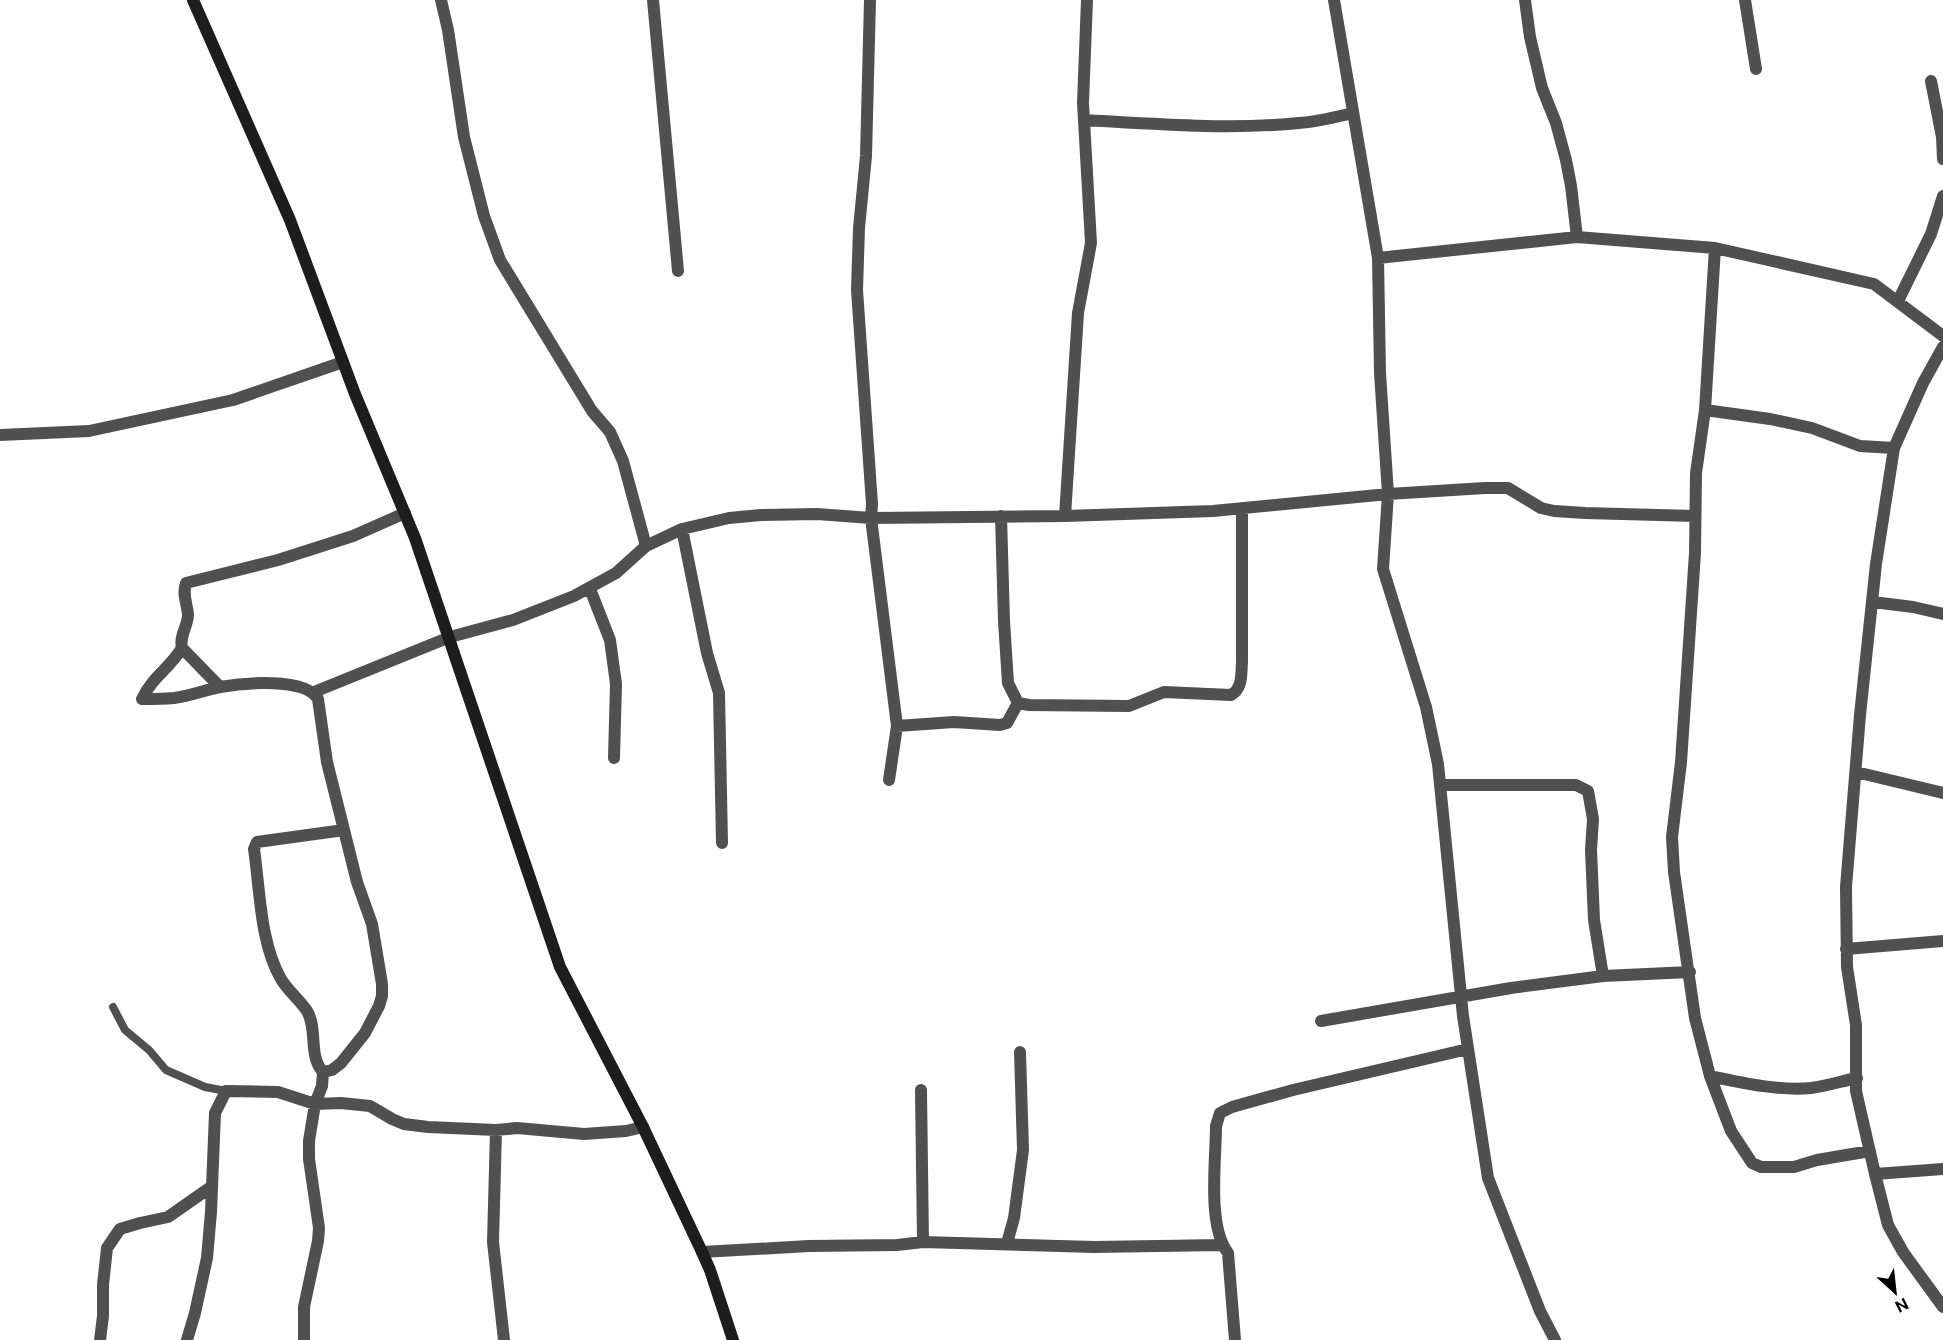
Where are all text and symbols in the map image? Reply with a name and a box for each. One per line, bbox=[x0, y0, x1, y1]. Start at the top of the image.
north arrow bbox=[1865, 1262, 1925, 1322]
text: N bbox=[1892, 1294, 1911, 1316]

